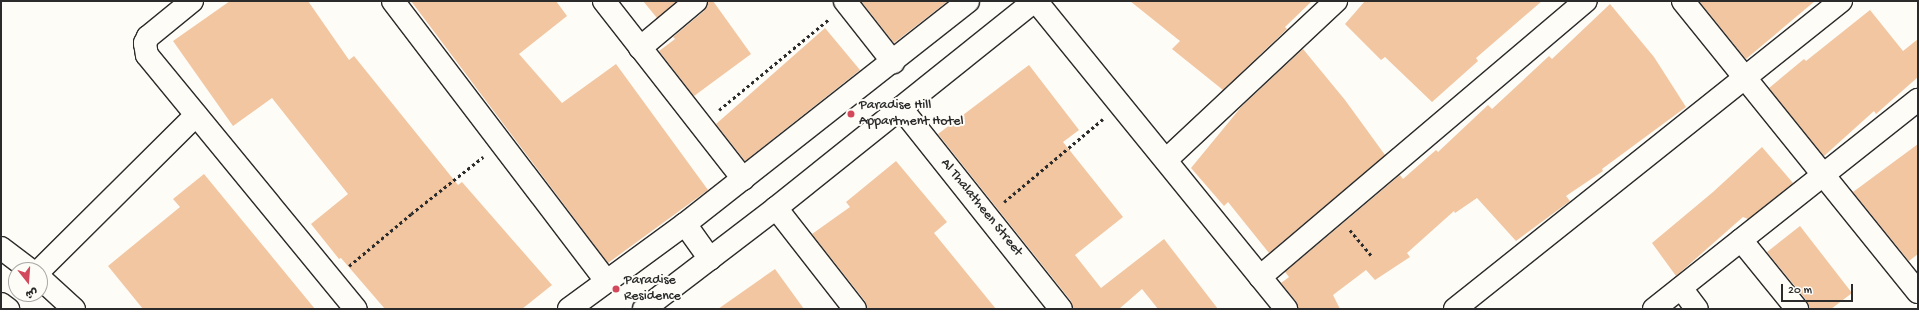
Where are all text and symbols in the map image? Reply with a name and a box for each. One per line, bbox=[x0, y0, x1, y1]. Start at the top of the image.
place label: Paradise Hill Appartment Hotel bbox=[859, 98, 964, 130]
marker: Paradise Hill Appartment Hotel bbox=[846, 109, 856, 119]
street label: Al Thalatheen Street bbox=[936, 156, 1026, 260]
north arrow bbox=[8, 262, 48, 302]
place label: Paradise Residence bbox=[624, 273, 681, 306]
scale bar bbox=[1783, 276, 1855, 302]
marker: Paradise Residence bbox=[611, 284, 621, 294]
text: 20 m bbox=[1788, 284, 1812, 298]
text: ش bbox=[24, 285, 39, 300]

